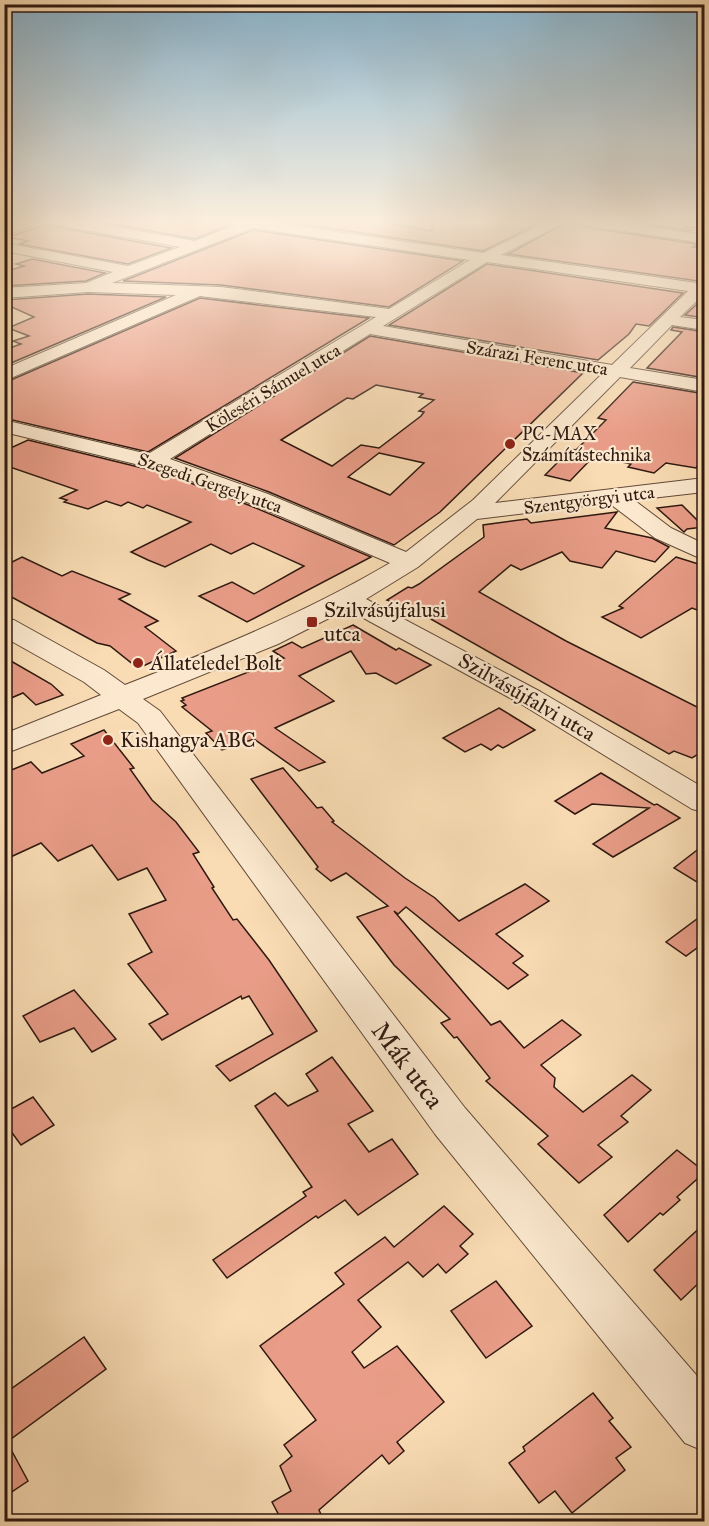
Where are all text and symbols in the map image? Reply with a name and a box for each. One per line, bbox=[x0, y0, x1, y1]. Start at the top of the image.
street label: Szárazi Ferenc utca bbox=[465, 336, 610, 380]
street label: Köleséri Sámuel utca bbox=[202, 339, 345, 437]
place label: PC-MAX Számítástechnika bbox=[522, 423, 651, 466]
marker: PC-MAX Számítástechnika bbox=[503, 437, 517, 451]
street label: Szegedi Gergely utca bbox=[135, 448, 285, 519]
street label: Szentgyörgyi utca bbox=[522, 481, 656, 520]
place label: Szilvásújfalusi utca bbox=[324, 597, 446, 647]
marker: Szilvásújfalusi utca bbox=[305, 615, 319, 629]
street label: Szilvásújfalvi utca bbox=[454, 647, 600, 747]
place label: Állateledel Bolt bbox=[149, 650, 283, 676]
marker: Állateledel Bolt bbox=[131, 656, 145, 670]
place label: Kishangya ABC bbox=[120, 727, 256, 753]
marker: Kishangya ABC bbox=[101, 733, 115, 747]
street label: Mák utca bbox=[365, 1015, 451, 1115]

